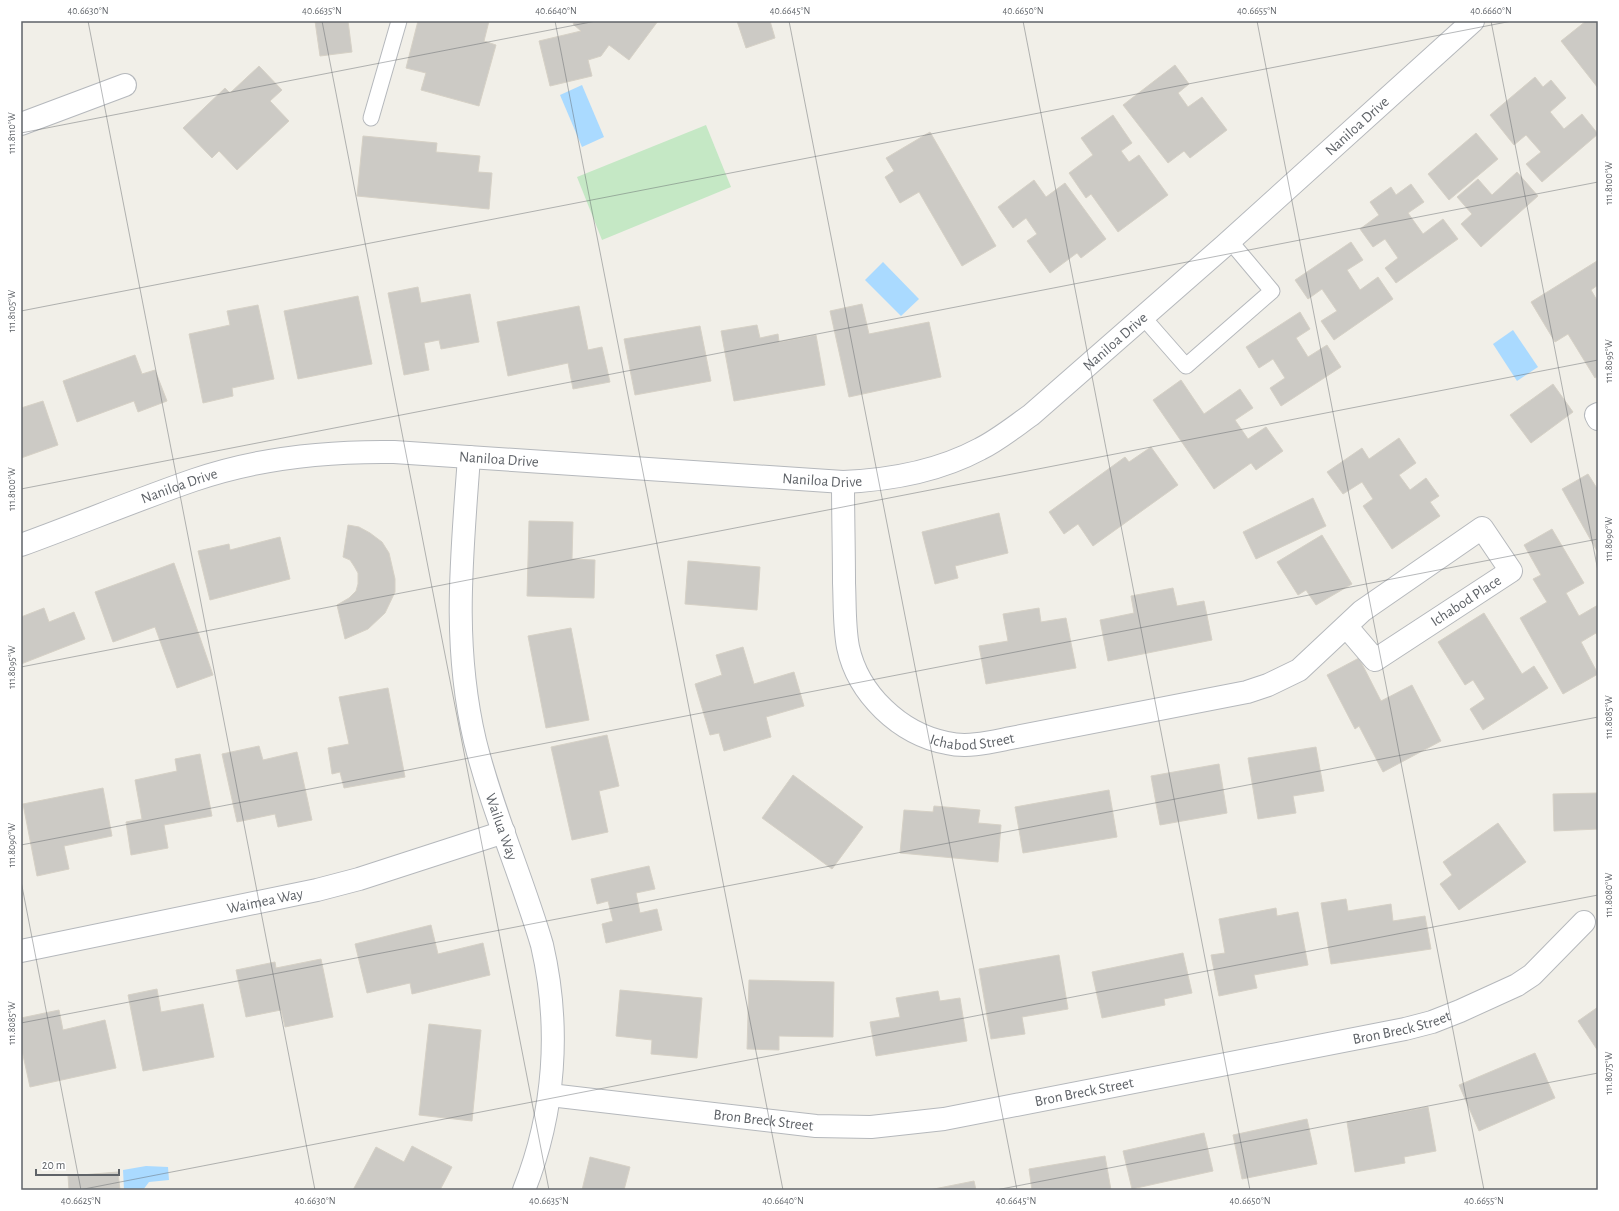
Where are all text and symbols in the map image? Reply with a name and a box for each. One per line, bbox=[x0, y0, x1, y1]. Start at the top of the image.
text: 40.6630°N bbox=[68, 6, 108, 16]
text: 40.6635°N bbox=[302, 6, 342, 16]
text: 40.6640°N bbox=[535, 6, 577, 16]
text: 40.6645°N bbox=[770, 6, 810, 16]
text: 40.6650°N bbox=[1003, 6, 1044, 16]
text: 40.6655°N bbox=[1237, 6, 1277, 16]
text: 40.6660°N bbox=[1470, 6, 1512, 16]
street label: Naniloa Drive bbox=[1322, 93, 1392, 158]
text: 111.8110°W bbox=[7, 112, 17, 154]
text: 111.8100°W bbox=[1604, 161, 1614, 205]
text: 111.8105°W bbox=[7, 290, 17, 332]
street label: Naniloa Drive bbox=[1080, 309, 1150, 373]
text: 111.8095°W bbox=[1604, 339, 1614, 383]
street label: Naniloa Drive bbox=[459, 449, 539, 469]
street label: Naniloa Drive bbox=[139, 466, 219, 506]
text: 111.8100°W bbox=[7, 467, 17, 511]
street label: Naniloa Drive bbox=[782, 470, 863, 490]
text: 111.8090°W bbox=[1604, 517, 1614, 561]
street label: Ichabod Place bbox=[1428, 573, 1504, 629]
text: 111.8095°W bbox=[7, 645, 17, 689]
text: 111.8085°W bbox=[1604, 695, 1614, 739]
street label: Ichabod Street bbox=[928, 730, 1016, 752]
street label: Wailua Way bbox=[483, 791, 520, 863]
text: 111.8090°W bbox=[7, 823, 17, 867]
text: 111.8080°W bbox=[1604, 873, 1614, 917]
street label: Waimea Way bbox=[226, 885, 305, 916]
text: 111.8085°W bbox=[7, 1001, 17, 1045]
street label: Bron Breck Street bbox=[1351, 1008, 1453, 1047]
text: 111.8075°W bbox=[1604, 1051, 1614, 1094]
street label: Bron Breck Street bbox=[1033, 1075, 1135, 1109]
street label: Bron Breck Street bbox=[713, 1107, 814, 1133]
scale bar bbox=[36, 1151, 119, 1177]
text: 20 m bbox=[42, 1159, 65, 1171]
text: 40.6625°N bbox=[61, 1196, 101, 1206]
text: 40.6630°N bbox=[295, 1196, 335, 1206]
text: 40.6635°N bbox=[529, 1196, 569, 1206]
text: 40.6640°N bbox=[762, 1196, 804, 1206]
text: 40.6645°N bbox=[996, 1196, 1036, 1206]
text: 40.6650°N bbox=[1230, 1196, 1271, 1206]
text: 40.6655°N bbox=[1464, 1196, 1504, 1206]

